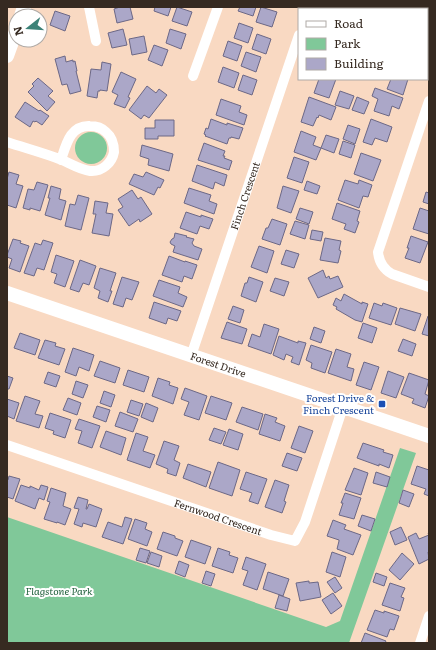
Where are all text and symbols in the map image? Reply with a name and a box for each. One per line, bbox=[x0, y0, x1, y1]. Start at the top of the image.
north arrow bbox=[8, 8, 48, 48]
legend bbox=[298, 8, 428, 80]
text: Road bbox=[334, 14, 364, 32]
text: N bbox=[8, 24, 26, 38]
text: Park bbox=[334, 34, 361, 52]
text: Building bbox=[334, 54, 384, 72]
street label: Finch Crescent bbox=[226, 160, 263, 232]
street label: Forest Drive bbox=[189, 348, 248, 381]
place label: Forest Drive & Finch Crescent bbox=[303, 390, 374, 417]
marker: Forest Drive & Finch Crescent bbox=[377, 399, 387, 409]
street label: Fernwood Crescent bbox=[172, 495, 264, 538]
park label: Flagstone Park bbox=[26, 583, 93, 598]

